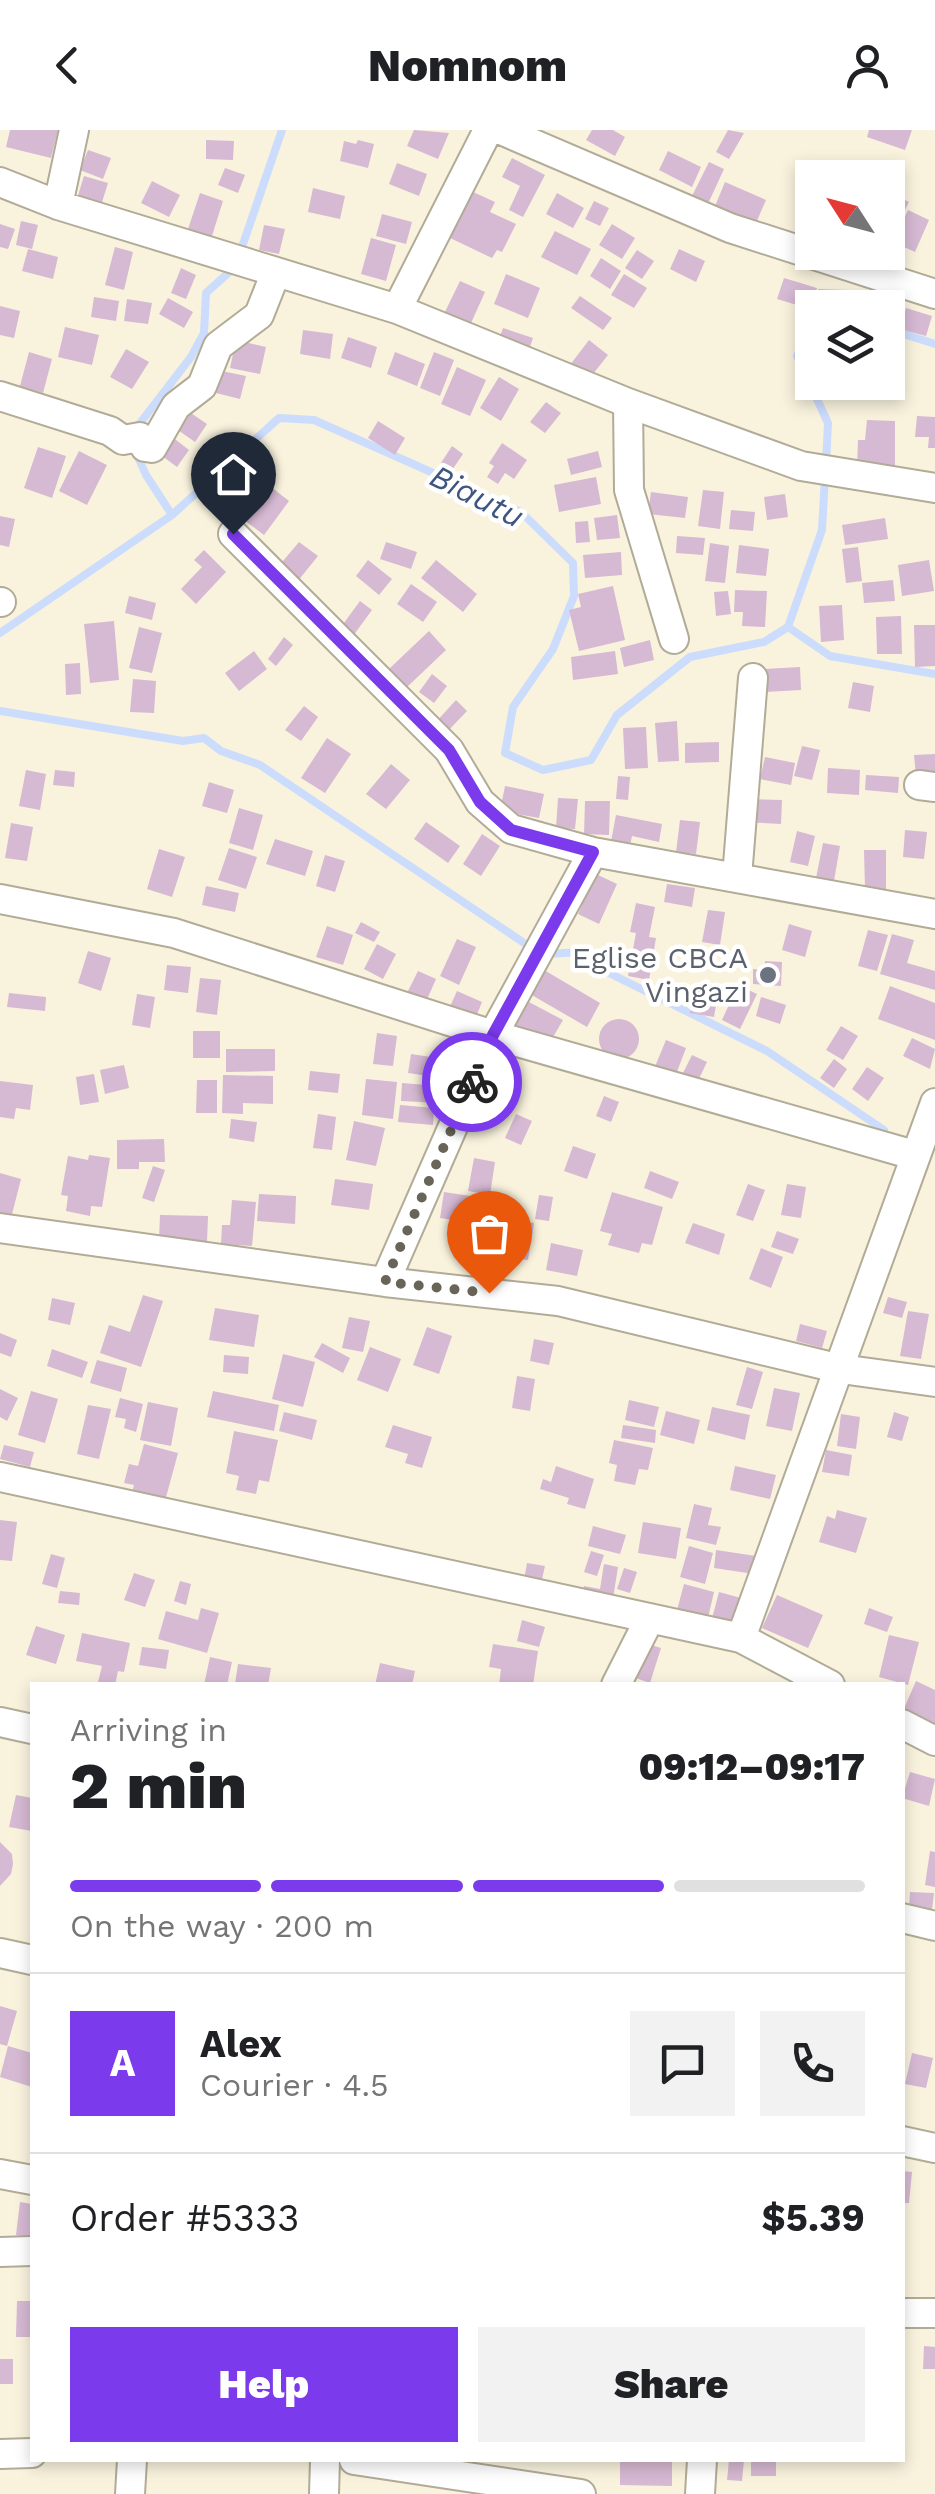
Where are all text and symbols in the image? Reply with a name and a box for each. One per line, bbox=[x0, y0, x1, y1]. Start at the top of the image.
icon: back bbox=[40, 38, 95, 93]
icon: person bbox=[840, 38, 895, 93]
text: Nomnom bbox=[368, 39, 567, 92]
north arrow bbox=[795, 160, 905, 270]
map controls bbox=[795, 160, 905, 400]
button: layers bbox=[795, 290, 905, 400]
pin bbox=[191, 432, 276, 535]
icon: home bbox=[206, 447, 261, 502]
water label: Biautu bbox=[424, 456, 530, 536]
place label: Eglise CBCA Vingazi bbox=[572, 940, 748, 1009]
marker: Eglise CBCA Vingazi bbox=[757, 964, 779, 986]
courier bbox=[422, 1032, 522, 1132]
icon: bike bbox=[445, 1055, 500, 1110]
pin bbox=[447, 1191, 532, 1294]
icon: bag bbox=[462, 1206, 517, 1261]
text: Arriving in bbox=[70, 1711, 227, 1749]
text: 09:12–09:17 bbox=[639, 1745, 865, 1789]
text: 2 min bbox=[70, 1748, 247, 1824]
text: On the way · 200 m bbox=[70, 1907, 374, 1945]
button: chat bbox=[630, 2011, 735, 2116]
button: phone bbox=[760, 2011, 865, 2116]
text: Alex bbox=[200, 2022, 282, 2066]
text: A bbox=[110, 2041, 135, 2085]
text: Courier · 4.5 bbox=[200, 2066, 389, 2104]
text: Order #5333 bbox=[70, 2196, 299, 2240]
text: $5.39 bbox=[762, 2196, 865, 2240]
button: Help bbox=[70, 2327, 458, 2442]
button: Share bbox=[478, 2327, 865, 2442]

